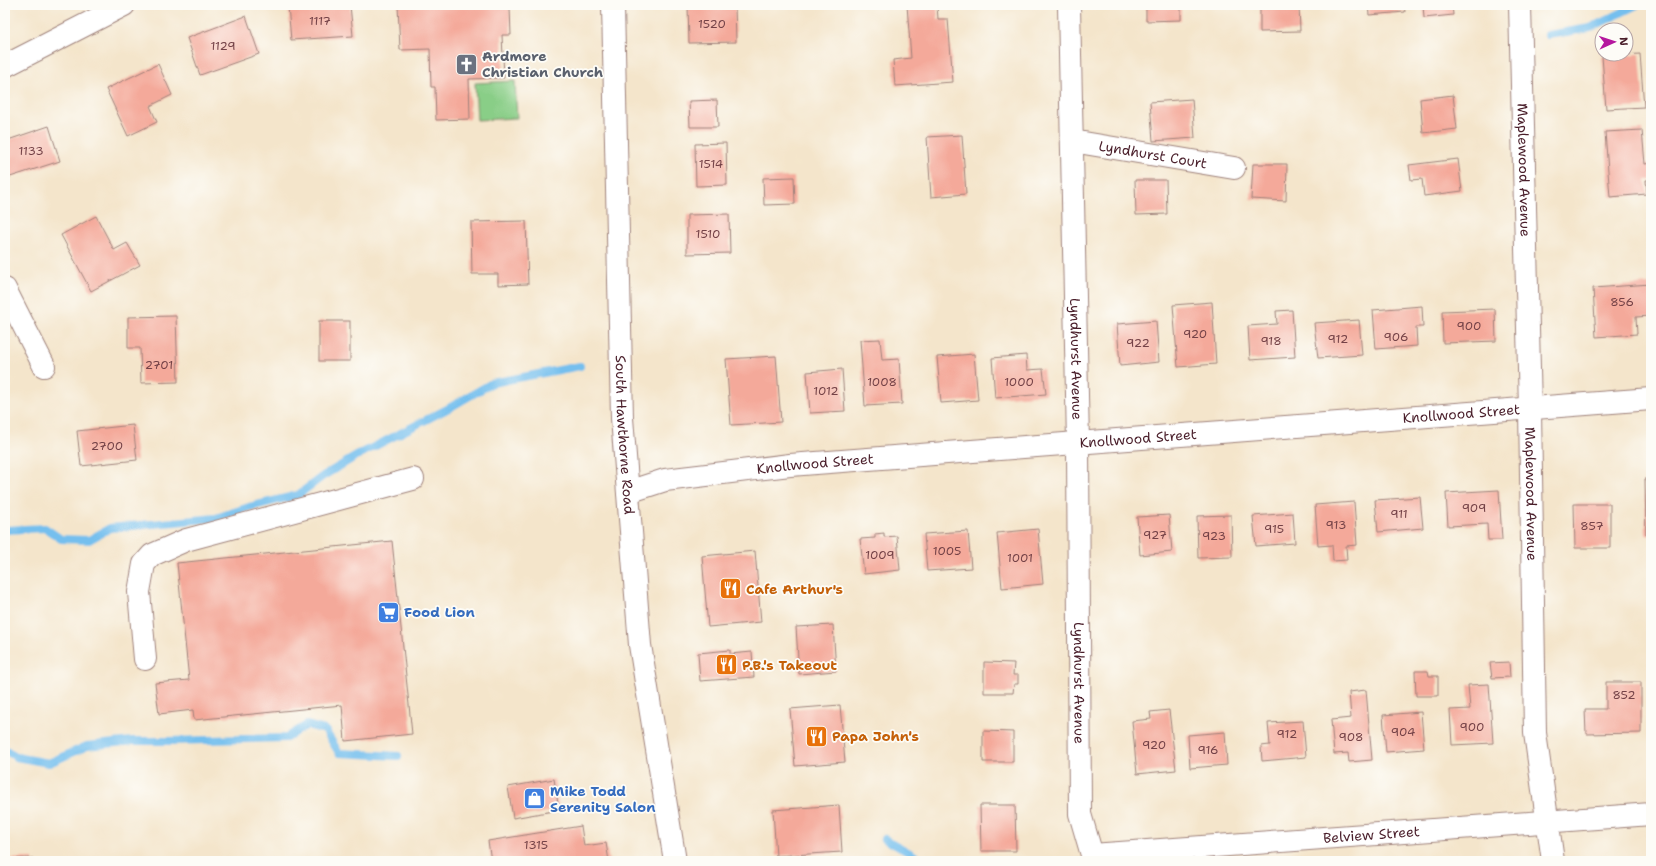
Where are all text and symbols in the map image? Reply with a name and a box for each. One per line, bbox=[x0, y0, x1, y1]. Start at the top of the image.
house number: 1117 bbox=[309, 13, 331, 29]
house number: 1520 bbox=[698, 16, 726, 32]
north arrow bbox=[1594, 22, 1634, 62]
text: N bbox=[1616, 37, 1631, 47]
house number: 1129 bbox=[210, 38, 236, 54]
place label: Ardmore Christian Church bbox=[482, 47, 603, 81]
church icon: Ardmore Christian Church bbox=[454, 51, 480, 77]
street label: Maplewood Avenue bbox=[1513, 103, 1535, 237]
street label: Lyndhurst Court bbox=[1097, 137, 1208, 172]
house number: 1133 bbox=[18, 143, 44, 159]
house number: 1514 bbox=[699, 156, 723, 172]
house number: 1510 bbox=[696, 226, 720, 242]
house number: 856 bbox=[1610, 294, 1634, 310]
street label: Lyndhurst Avenue bbox=[1066, 298, 1087, 420]
house number: 900 bbox=[1457, 318, 1481, 334]
house number: 920 bbox=[1183, 326, 1207, 342]
house number: 906 bbox=[1384, 329, 1408, 345]
house number: 912 bbox=[1328, 331, 1348, 347]
house number: 918 bbox=[1260, 333, 1282, 349]
house number: 922 bbox=[1126, 335, 1150, 351]
street label: South Hawthorne Road bbox=[612, 355, 639, 515]
house number: 2701 bbox=[145, 357, 173, 373]
house number: 1008 bbox=[867, 374, 897, 390]
house number: 1000 bbox=[1004, 374, 1034, 390]
house number: 1012 bbox=[813, 383, 839, 399]
street label: Knollwood Street bbox=[1402, 400, 1521, 427]
street label: Knollwood Street bbox=[1079, 425, 1198, 452]
street label: Maplewood Avenue bbox=[1521, 427, 1541, 561]
house number: 2700 bbox=[91, 438, 123, 454]
street label: Knollwood Street bbox=[756, 450, 874, 478]
house number: 909 bbox=[1462, 500, 1486, 516]
house number: 911 bbox=[1390, 506, 1408, 522]
house number: 913 bbox=[1326, 517, 1346, 533]
house number: 857 bbox=[1580, 518, 1604, 534]
house number: 915 bbox=[1264, 521, 1284, 537]
house number: 927 bbox=[1143, 527, 1167, 543]
house number: 923 bbox=[1202, 528, 1226, 544]
house number: 1005 bbox=[933, 543, 961, 559]
house number: 1009 bbox=[865, 547, 895, 563]
house number: 1001 bbox=[1007, 550, 1033, 566]
restaurant icon: Cafe Arthur's bbox=[718, 576, 744, 602]
place label: Cafe Arthur's bbox=[746, 580, 843, 598]
supermarket icon: Food Lion bbox=[375, 599, 401, 625]
place label: Food Lion bbox=[404, 603, 475, 621]
street label: Lyndhurst Avenue bbox=[1070, 622, 1089, 744]
restaurant icon: P.B.'s Takeout bbox=[713, 652, 739, 678]
place label: P.B.'s Takeout bbox=[742, 656, 837, 674]
house number: 852 bbox=[1612, 687, 1636, 703]
house number: 900 bbox=[1460, 719, 1484, 735]
restaurant icon: Papa John's bbox=[804, 723, 830, 749]
house number: 904 bbox=[1391, 724, 1415, 740]
house number: 912 bbox=[1277, 726, 1297, 742]
place label: Papa John's bbox=[832, 727, 919, 745]
house number: 908 bbox=[1339, 729, 1363, 745]
house number: 920 bbox=[1142, 737, 1166, 753]
house number: 916 bbox=[1197, 742, 1219, 758]
place label: Mike Todd Serenity Salon bbox=[550, 782, 656, 816]
shop icon: Mike Todd Serenity Salon bbox=[521, 786, 547, 812]
street label: Belview Street bbox=[1322, 822, 1420, 847]
house number: 1315 bbox=[524, 837, 548, 853]

